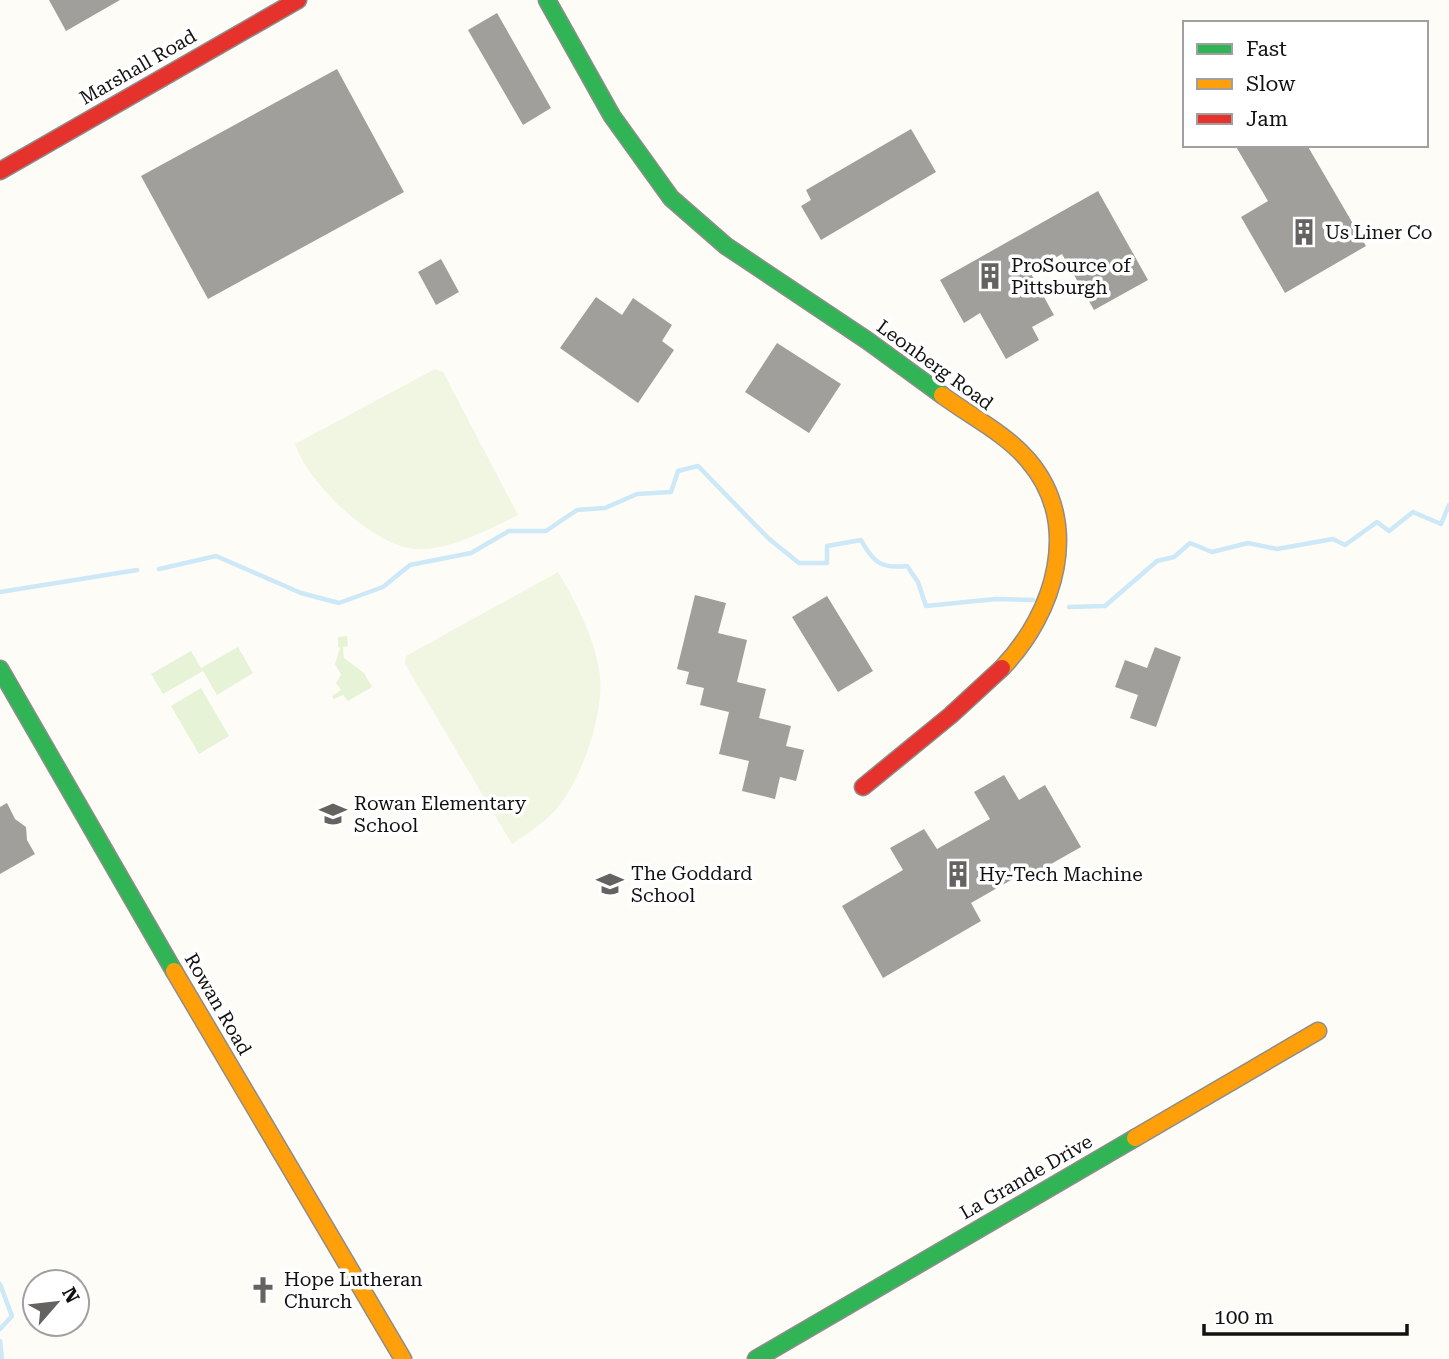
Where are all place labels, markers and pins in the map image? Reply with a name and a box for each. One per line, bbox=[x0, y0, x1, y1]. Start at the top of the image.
building icon: Us Liner Co bbox=[1289, 217, 1319, 247]
place label: Us Liner Co bbox=[1325, 221, 1432, 244]
place label: ProSource of Pittsburgh bbox=[1011, 254, 1131, 299]
building icon: ProSource of Pittsburgh bbox=[975, 261, 1005, 291]
place label: Rowan Elementary School bbox=[354, 792, 527, 837]
school or university icon: Rowan Elementary School bbox=[318, 799, 348, 829]
building icon: Hy-Tech Machine bbox=[943, 859, 973, 889]
place label: The Goddard School bbox=[631, 862, 753, 907]
place label: Hy-Tech Machine bbox=[979, 863, 1143, 886]
school or university icon: The Goddard School bbox=[595, 869, 625, 899]
place label: Hope Lutheran Church bbox=[284, 1268, 423, 1313]
church icon: Hope Lutheran Church bbox=[248, 1275, 278, 1305]

